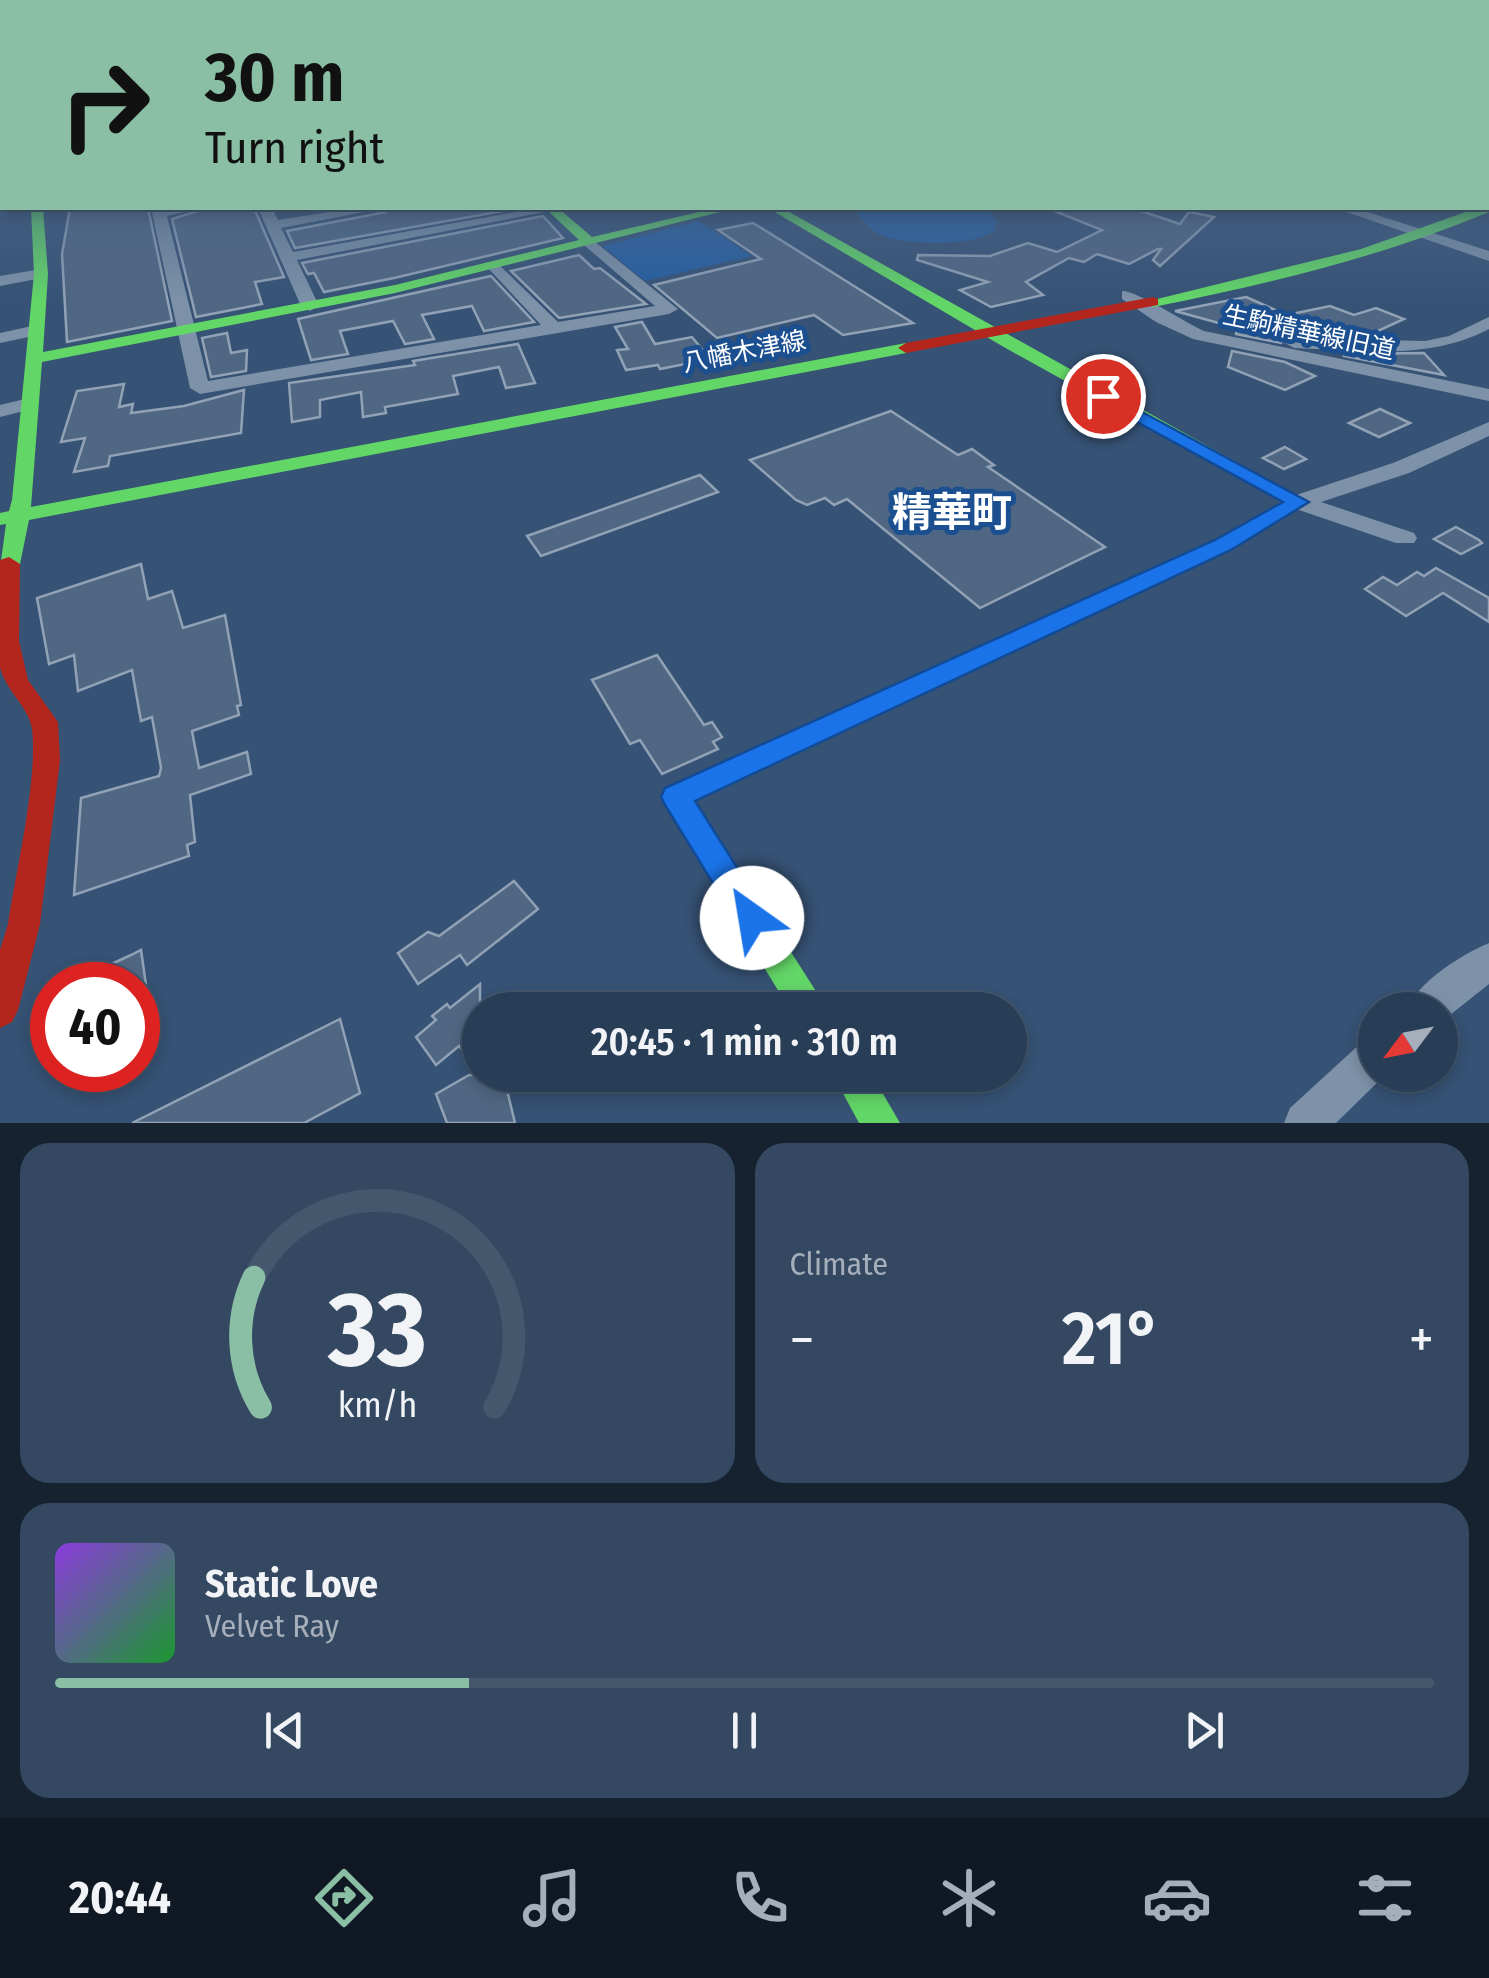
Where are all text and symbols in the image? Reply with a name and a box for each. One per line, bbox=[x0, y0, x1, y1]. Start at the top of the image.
text: 30 m bbox=[205, 36, 344, 120]
icon: right bbox=[40, 40, 170, 170]
text: Turn right bbox=[205, 121, 384, 175]
street label: 生駒精華線旧道 bbox=[1220, 300, 1398, 366]
street label: 八幡木津線 bbox=[680, 325, 808, 379]
pin bbox=[1061, 354, 1146, 439]
icon: arrive bbox=[1076, 369, 1131, 424]
district label: 精華町 bbox=[892, 489, 1012, 537]
position arrow bbox=[700, 866, 804, 970]
speed limit sign: 40 bbox=[30, 962, 160, 1092]
north arrow bbox=[1358, 992, 1458, 1092]
map controls bbox=[1358, 992, 1458, 1092]
text: 20:45 · 1 min · 310 m bbox=[591, 1019, 898, 1065]
text: Climate bbox=[790, 1245, 888, 1283]
text: 33 bbox=[327, 1268, 426, 1393]
text: 21° bbox=[1062, 1294, 1161, 1384]
text: − bbox=[790, 1307, 814, 1373]
text: + bbox=[1409, 1307, 1434, 1373]
text: km/h bbox=[337, 1384, 417, 1426]
text: Static Love bbox=[205, 1561, 378, 1607]
text: Velvet Ray bbox=[205, 1607, 339, 1645]
icon: previous bbox=[257, 1703, 312, 1758]
icon: pause bbox=[717, 1703, 772, 1758]
icon: next bbox=[1177, 1703, 1232, 1758]
icon: directions bbox=[309, 1863, 379, 1933]
icon: music bbox=[517, 1863, 587, 1933]
icon: phone bbox=[725, 1863, 795, 1933]
icon: climate bbox=[934, 1863, 1004, 1933]
icon: car bbox=[1142, 1863, 1212, 1933]
icon: filters bbox=[1350, 1863, 1420, 1933]
text: 20:44 bbox=[69, 1871, 171, 1925]

